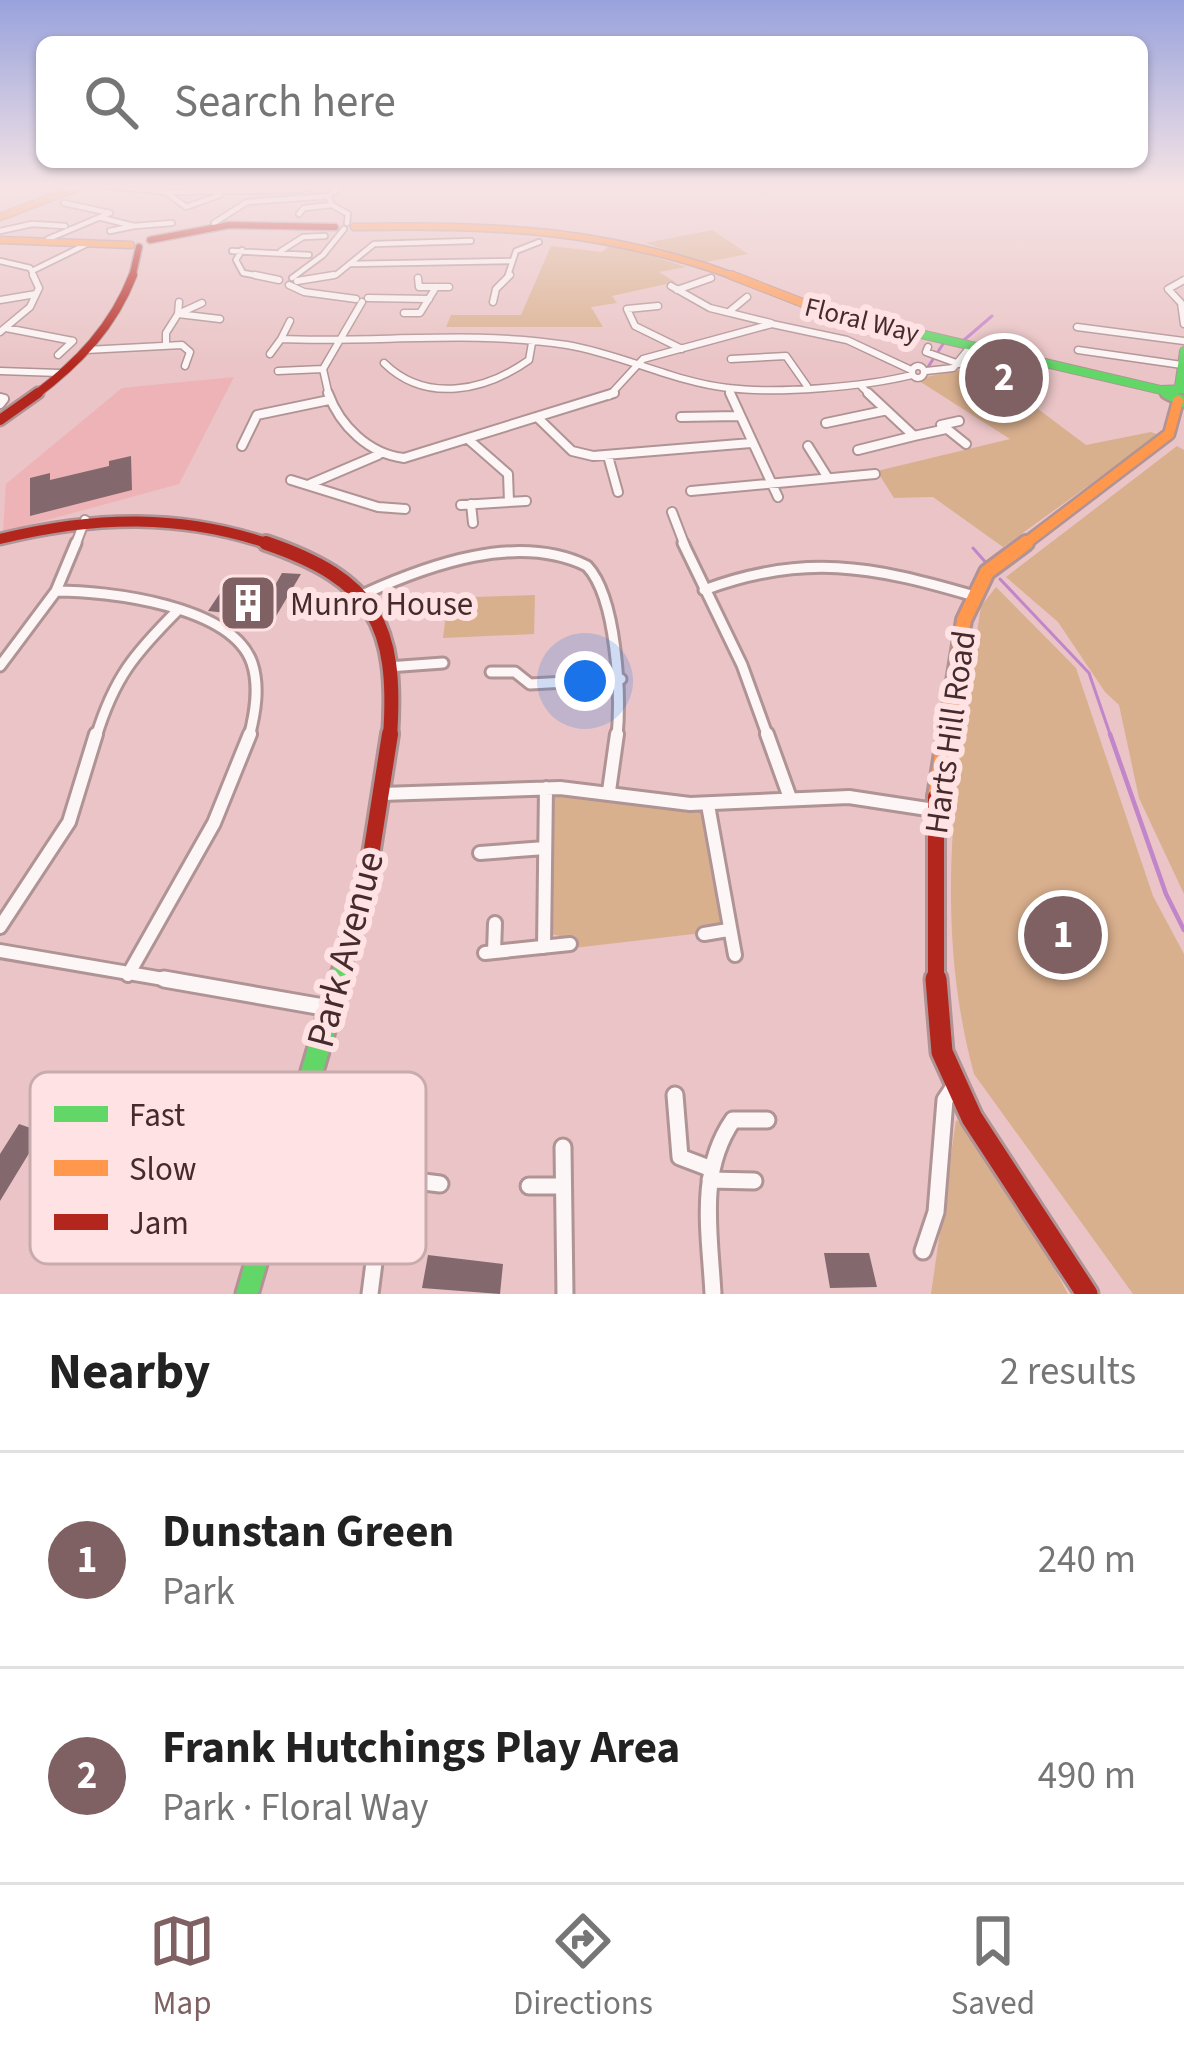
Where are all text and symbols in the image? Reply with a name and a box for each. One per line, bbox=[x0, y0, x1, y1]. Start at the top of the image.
search box bbox=[36, 36, 1148, 168]
icon: search bbox=[78, 69, 144, 135]
text: Search here bbox=[174, 70, 396, 134]
street label: Floral Way bbox=[801, 287, 923, 354]
pin: 2 bbox=[965, 333, 1043, 423]
building icon: Munro House bbox=[217, 572, 279, 634]
place label: Munro House bbox=[290, 581, 473, 628]
street label: Harts Hill Road bbox=[913, 628, 988, 837]
your location bbox=[555, 651, 615, 711]
street label: Park Avenue bbox=[293, 845, 399, 1054]
pin: 1 bbox=[1024, 890, 1102, 980]
legend bbox=[30, 1072, 426, 1264]
text: Fast bbox=[129, 1092, 185, 1139]
text: Slow bbox=[129, 1146, 197, 1193]
text: Jam bbox=[129, 1200, 189, 1247]
text: Nearby bbox=[48, 1336, 210, 1408]
text: 2 results bbox=[1000, 1344, 1136, 1400]
text: Dunstan Green bbox=[162, 1500, 454, 1564]
text: 1 bbox=[77, 1532, 97, 1588]
text: 240 m bbox=[1038, 1532, 1136, 1588]
text: Park bbox=[162, 1564, 235, 1620]
text: Frank Hutchings Play Area bbox=[162, 1716, 680, 1780]
text: 2 bbox=[77, 1748, 97, 1804]
text: 490 m bbox=[1038, 1748, 1136, 1804]
text: Park · Floral Way bbox=[162, 1780, 428, 1836]
tab: Map bbox=[149, 1908, 215, 2027]
tab: Directions bbox=[513, 1908, 653, 2027]
tab: Saved bbox=[951, 1908, 1035, 2027]

